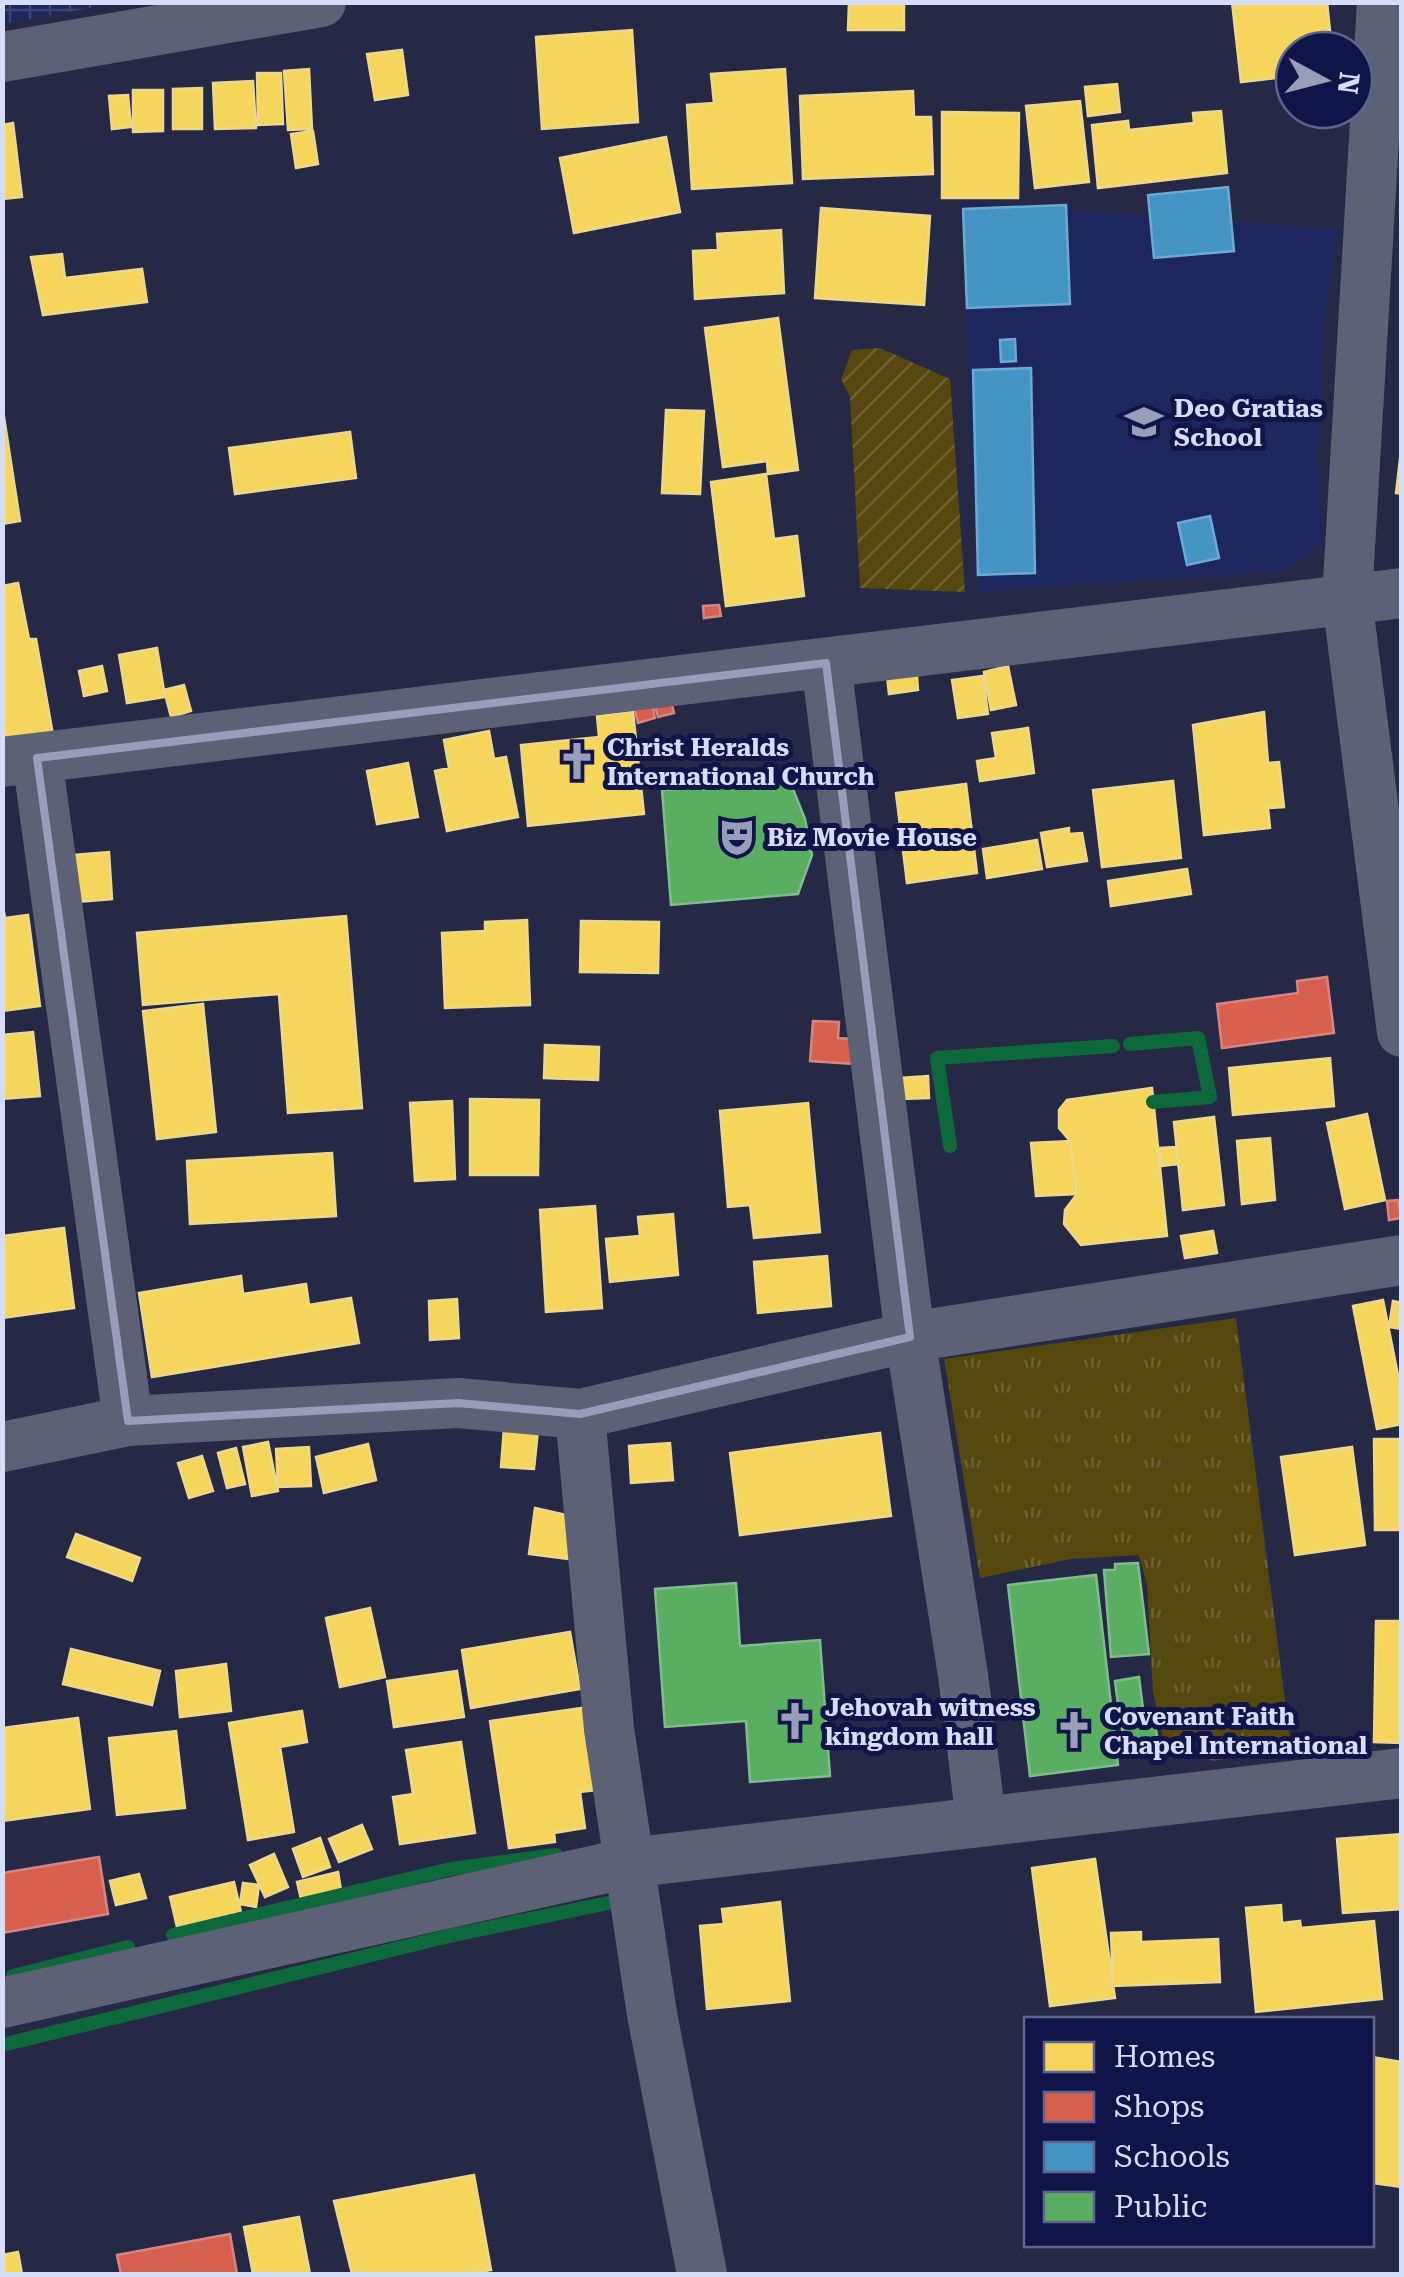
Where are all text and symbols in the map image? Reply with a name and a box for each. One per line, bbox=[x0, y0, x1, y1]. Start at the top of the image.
north arrow bbox=[1274, 30, 1374, 130]
text: N bbox=[1331, 70, 1366, 96]
place label: Deo Gratias School bbox=[1174, 394, 1323, 452]
school or university icon: Deo Gratias School bbox=[1123, 401, 1165, 443]
place label: Christ Heralds International Church bbox=[607, 733, 875, 791]
church icon: Christ Heralds International Church bbox=[556, 740, 598, 782]
theatre icon: Biz Movie House bbox=[716, 816, 758, 858]
place label: Biz Movie House bbox=[767, 823, 977, 852]
place label: Jehovah witness kingdom hall bbox=[825, 1693, 1036, 1751]
church icon: Jehovah witness kingdom hall bbox=[774, 1700, 816, 1742]
place label: Covenant Faith Chapel International bbox=[1104, 1702, 1367, 1760]
church icon: Covenant Faith Chapel International bbox=[1053, 1709, 1095, 1751]
legend bbox=[1024, 2017, 1374, 2247]
text: Homes bbox=[1114, 2039, 1215, 2074]
text: Shops bbox=[1114, 2089, 1204, 2124]
text: Schools bbox=[1114, 2139, 1230, 2174]
text: Public bbox=[1114, 2189, 1207, 2224]

